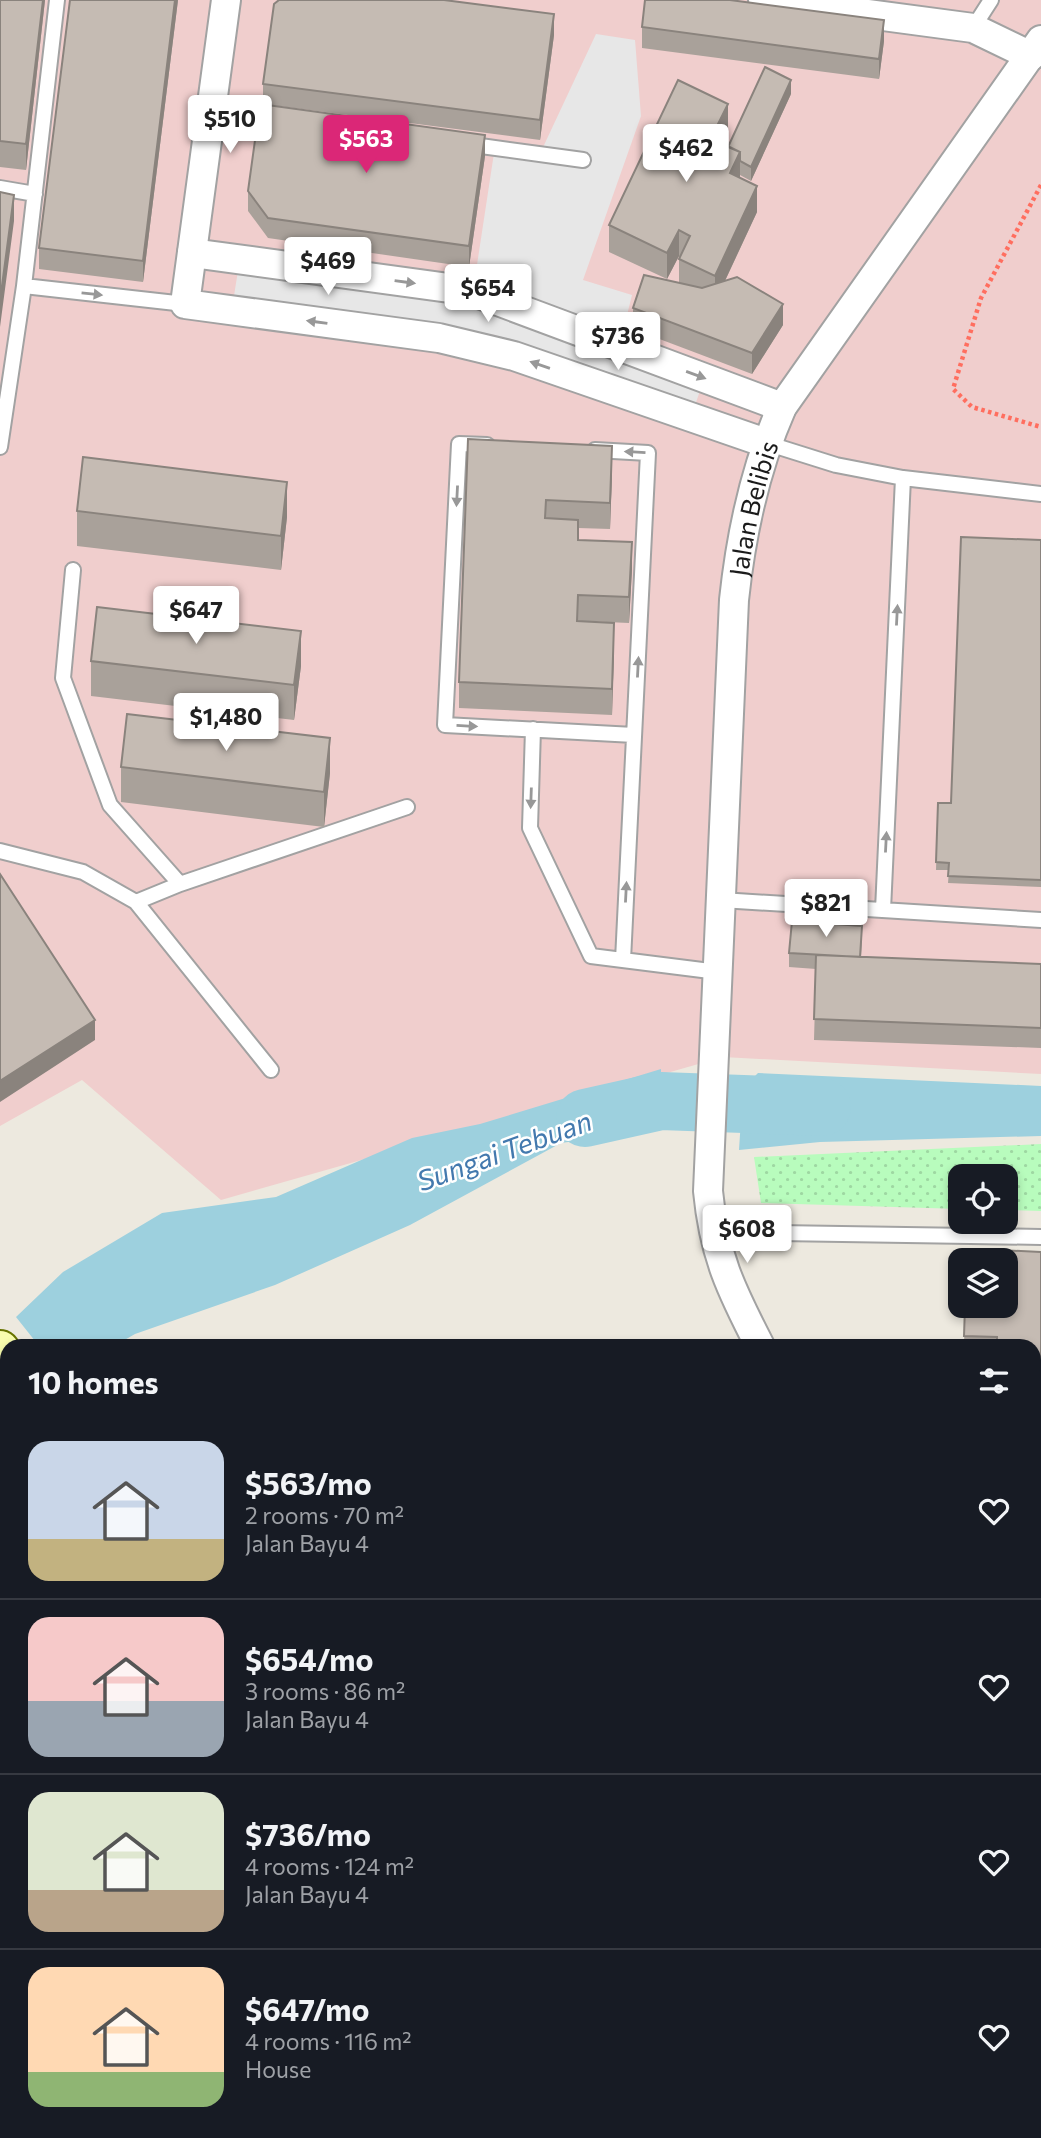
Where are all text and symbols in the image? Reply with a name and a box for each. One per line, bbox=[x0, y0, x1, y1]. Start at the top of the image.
pin: $510 bbox=[189, 96, 271, 155]
text: $510 bbox=[204, 104, 256, 132]
pin: $563 bbox=[325, 116, 407, 175]
text: $563 bbox=[339, 124, 393, 152]
pin: $462 bbox=[645, 124, 727, 184]
text: $462 bbox=[659, 133, 713, 161]
pin: $469 bbox=[287, 238, 369, 297]
text: $469 bbox=[300, 246, 356, 274]
pin: $654 bbox=[447, 264, 529, 324]
text: $654 bbox=[461, 273, 515, 301]
one-way arrow bbox=[394, 277, 416, 288]
one-way arrow bbox=[81, 289, 103, 300]
pin: $736 bbox=[577, 312, 659, 372]
one-way arrow bbox=[306, 316, 328, 327]
text: $736 bbox=[591, 321, 645, 349]
one-way arrow bbox=[529, 359, 550, 370]
one-way arrow bbox=[685, 370, 706, 381]
street label: Jalan Belibis bbox=[721, 436, 783, 578]
one-way arrow bbox=[624, 447, 646, 458]
one-way arrow bbox=[451, 485, 462, 507]
pin: $647 bbox=[155, 586, 237, 646]
text: $647 bbox=[169, 595, 223, 623]
one-way arrow bbox=[891, 603, 902, 625]
one-way arrow bbox=[632, 656, 643, 678]
pin: $1,480 bbox=[169, 694, 283, 753]
text: $1,480 bbox=[190, 702, 262, 730]
one-way arrow bbox=[456, 721, 478, 732]
one-way arrow bbox=[526, 787, 537, 809]
one-way arrow bbox=[881, 831, 892, 853]
pin: $821 bbox=[785, 880, 867, 939]
one-way arrow bbox=[621, 881, 632, 903]
text: $821 bbox=[801, 888, 851, 916]
water label: Sungai Tebuan bbox=[412, 1103, 596, 1197]
map controls bbox=[948, 1164, 1018, 1318]
button: locate bbox=[948, 1164, 1018, 1234]
pin: $608 bbox=[706, 1206, 788, 1265]
text: $608 bbox=[719, 1214, 775, 1242]
button: layers bbox=[948, 1248, 1018, 1318]
icon: filters bbox=[975, 1362, 1013, 1400]
text: 10 homes bbox=[28, 1363, 158, 1400]
text: $563/mo bbox=[245, 1464, 372, 1501]
icon: home bbox=[84, 1469, 168, 1553]
icon: heart bbox=[975, 1492, 1013, 1530]
text: 2 rooms · 70 m² bbox=[245, 1501, 404, 1529]
text: Jalan Bayu 4 bbox=[245, 1529, 369, 1557]
text: $654/mo bbox=[245, 1640, 373, 1677]
icon: home bbox=[84, 1645, 168, 1729]
icon: heart bbox=[975, 1668, 1013, 1706]
text: 3 rooms · 86 m² bbox=[245, 1677, 405, 1705]
text: Jalan Bayu 4 bbox=[245, 1705, 369, 1733]
text: $736/mo bbox=[245, 1815, 371, 1852]
icon: home bbox=[84, 1820, 168, 1904]
icon: heart bbox=[975, 1843, 1013, 1881]
text: 4 rooms · 124 m² bbox=[245, 1852, 414, 1880]
text: Jalan Bayu 4 bbox=[245, 1880, 369, 1908]
text: $647/mo bbox=[245, 1990, 369, 2027]
icon: home bbox=[84, 1995, 168, 2079]
icon: heart bbox=[975, 2018, 1013, 2056]
text: 4 rooms · 116 m² bbox=[245, 2027, 412, 2055]
text: House bbox=[245, 2055, 311, 2083]

